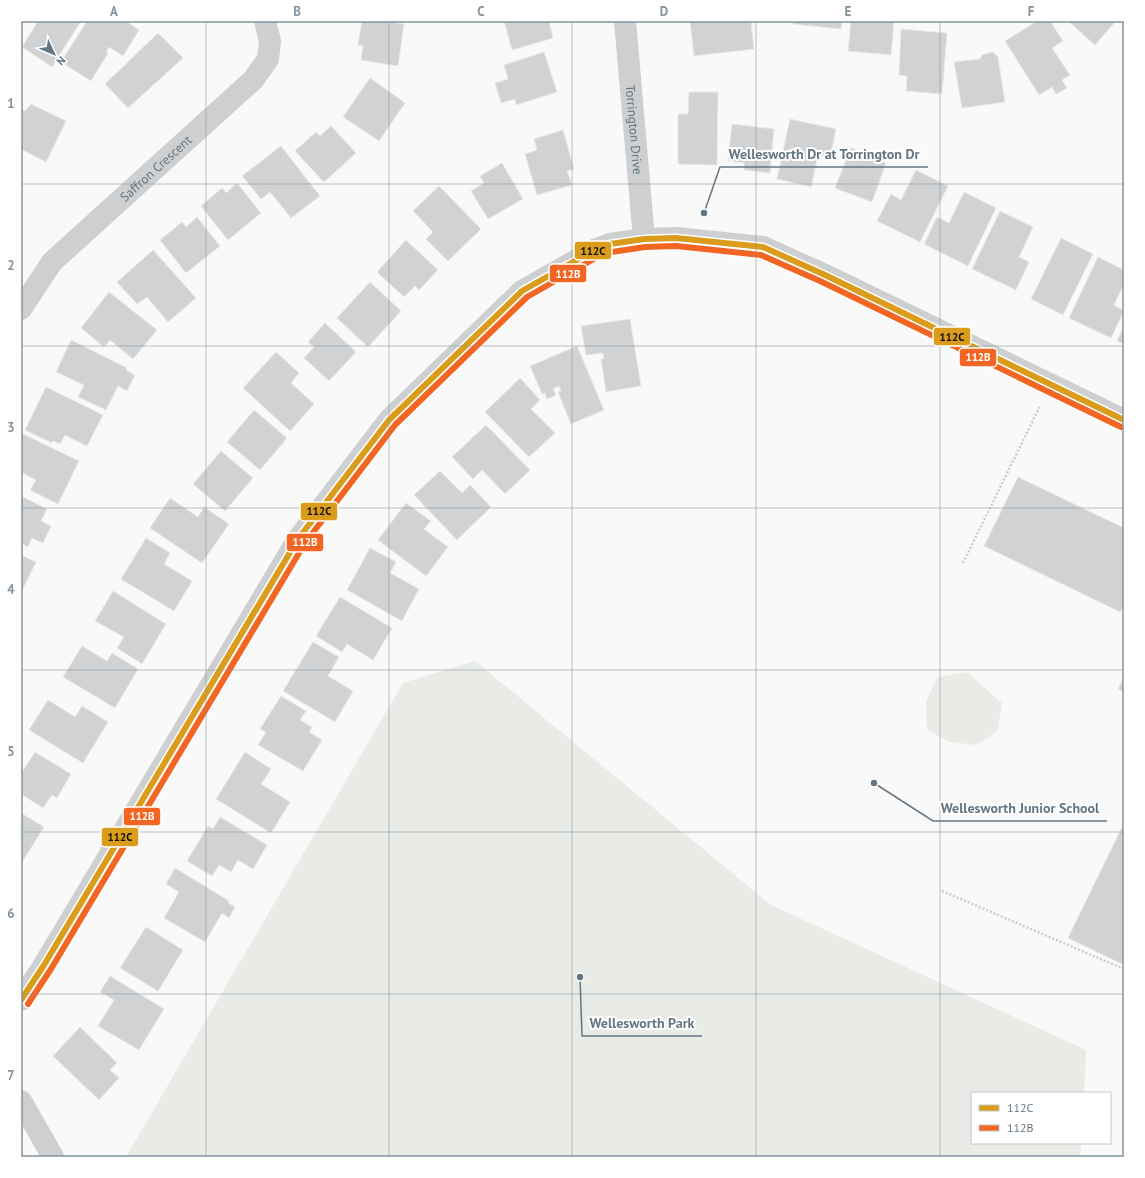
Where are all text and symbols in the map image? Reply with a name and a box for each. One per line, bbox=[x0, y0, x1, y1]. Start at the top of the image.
text: A bbox=[110, 3, 118, 20]
text: B bbox=[293, 3, 301, 20]
text: C bbox=[477, 3, 485, 20]
text: D bbox=[660, 3, 668, 20]
text: E bbox=[845, 3, 852, 20]
text: F bbox=[1028, 3, 1035, 20]
north arrow bbox=[34, 34, 74, 74]
text: N bbox=[54, 53, 69, 68]
street label: Torrington Drive bbox=[622, 84, 647, 175]
text: 1 bbox=[7, 95, 15, 112]
street label: Saffron Crescent bbox=[116, 131, 195, 205]
callout: Wellesworth Dr at Torrington Dr bbox=[720, 141, 928, 167]
text: Wellesworth Dr at Torrington Dr bbox=[729, 145, 919, 163]
line badge: 112C bbox=[574, 241, 612, 260]
text: 112C bbox=[581, 244, 605, 258]
text: 2 bbox=[7, 257, 15, 274]
line badge: 112B bbox=[549, 264, 587, 283]
text: 112B bbox=[555, 267, 581, 281]
line badge: 112C bbox=[933, 327, 971, 346]
text: 112C bbox=[940, 330, 964, 344]
line badge: 112B bbox=[959, 348, 997, 367]
text: 112B bbox=[965, 350, 991, 364]
text: 3 bbox=[7, 419, 15, 436]
line badge: 112C bbox=[300, 502, 338, 521]
text: 112C bbox=[307, 504, 331, 518]
line badge: 112B bbox=[286, 533, 324, 552]
text: 112B bbox=[292, 535, 318, 549]
text: 4 bbox=[7, 581, 15, 598]
text: 5 bbox=[7, 743, 15, 760]
callout: Wellesworth Junior School bbox=[933, 795, 1107, 821]
text: Wellesworth Junior School bbox=[941, 799, 1100, 817]
line badge: 112B bbox=[123, 807, 161, 826]
text: 112B bbox=[129, 809, 155, 823]
line badge: 112C bbox=[101, 827, 139, 847]
text: 112C bbox=[108, 830, 132, 844]
text: 6 bbox=[7, 905, 15, 922]
callout: Wellesworth Park bbox=[582, 1010, 702, 1036]
text: Wellesworth Park bbox=[590, 1014, 695, 1032]
text: 7 bbox=[7, 1067, 15, 1084]
legend bbox=[971, 1092, 1111, 1144]
text: 112C bbox=[1007, 1100, 1034, 1115]
text: 112B bbox=[1007, 1120, 1034, 1135]

